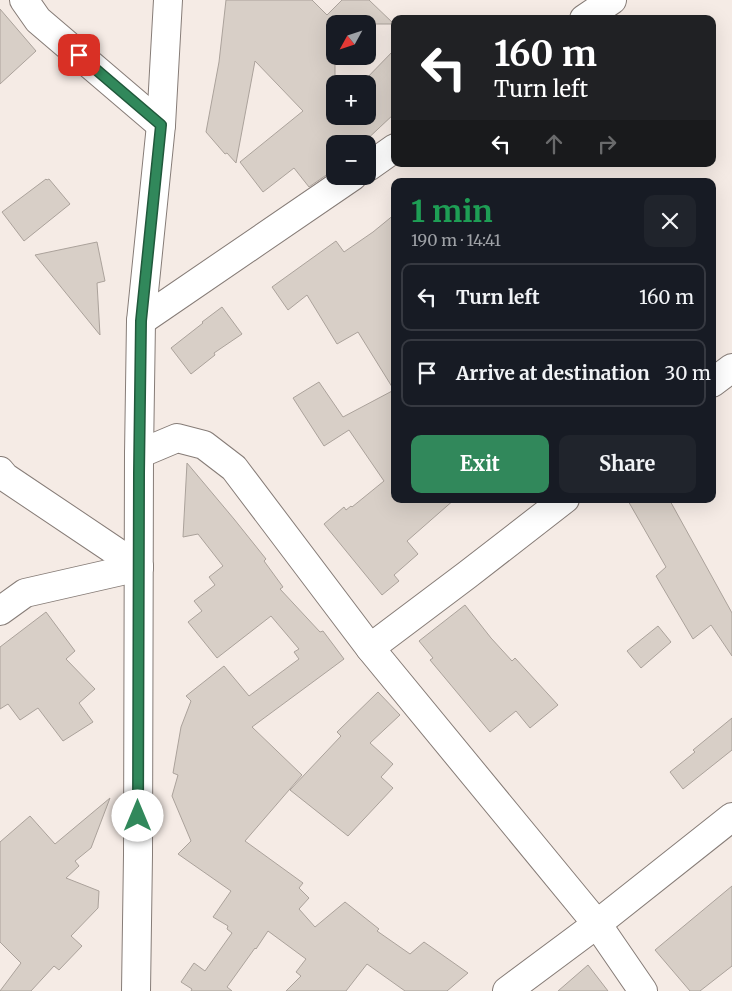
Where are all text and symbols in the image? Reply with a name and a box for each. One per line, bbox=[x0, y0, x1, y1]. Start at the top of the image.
north arrow bbox=[326, 15, 376, 65]
map controls bbox=[326, 15, 376, 185]
text: 160 m bbox=[494, 32, 597, 76]
pin bbox=[58, 34, 100, 76]
icon: left bbox=[411, 35, 476, 100]
icon: arrive bbox=[65, 41, 93, 69]
button: + bbox=[326, 75, 376, 125]
text: Turn left bbox=[494, 75, 588, 103]
icon: left bbox=[487, 130, 515, 158]
icon: ahead bbox=[540, 130, 568, 158]
icon: right bbox=[593, 130, 621, 158]
button: − bbox=[326, 135, 376, 185]
text: 1 min bbox=[411, 192, 493, 230]
button: close bbox=[644, 195, 696, 247]
text: 190 m · 14:41 bbox=[411, 230, 501, 250]
icon: left bbox=[413, 283, 441, 311]
text: Turn left bbox=[456, 285, 540, 309]
text: 160 m bbox=[639, 285, 694, 309]
icon: arrive bbox=[413, 359, 441, 387]
text: Arrive at destination bbox=[456, 361, 650, 385]
text: 30 m bbox=[665, 361, 711, 385]
button: Exit bbox=[411, 435, 549, 493]
button: Share bbox=[559, 435, 696, 493]
position arrow bbox=[111, 789, 163, 841]

